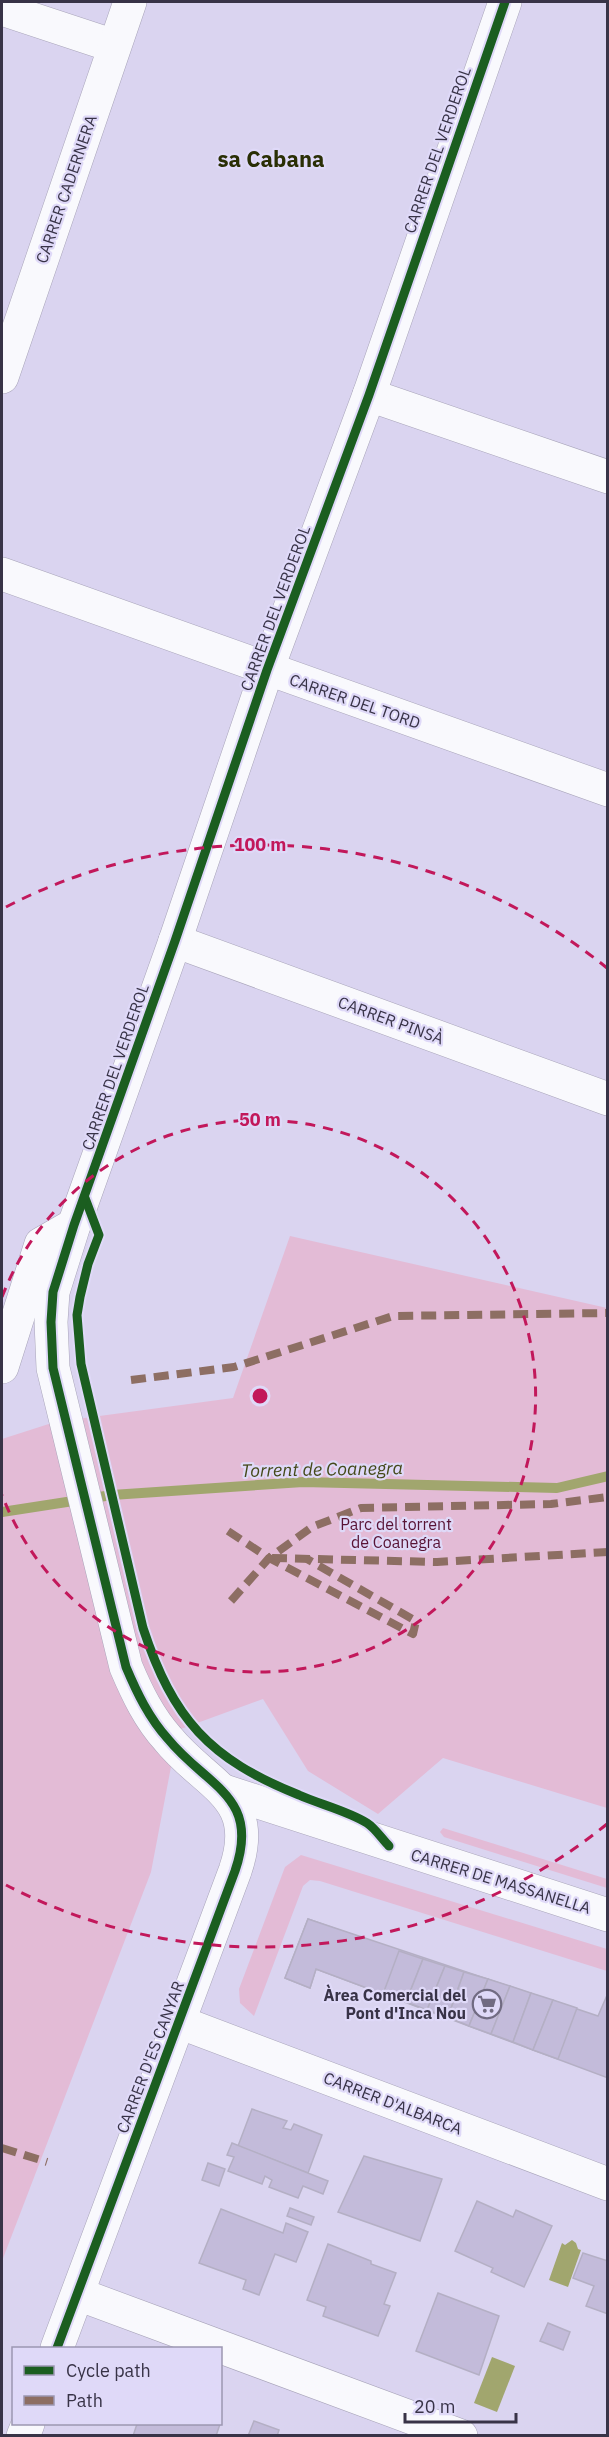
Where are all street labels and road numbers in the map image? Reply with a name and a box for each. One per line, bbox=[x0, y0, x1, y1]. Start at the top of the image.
street label: CARRER DEL VERDEROL bbox=[399, 64, 475, 236]
street label: CARRER CADERNERA bbox=[31, 112, 101, 266]
street label: CARRER DEL VERDEROL bbox=[236, 523, 314, 693]
street label: CARRER DEL TORD bbox=[287, 669, 423, 733]
street label: CARRER DEL VERDEROL bbox=[77, 981, 153, 1153]
street label: CARRER PINSÀ bbox=[335, 991, 447, 1048]
street label: CARRER DE MASSANELLA bbox=[409, 1844, 593, 1918]
street label: CARRER D'ES CANYAR bbox=[112, 1978, 188, 2136]
street label: CARRER D'ALBARCA bbox=[321, 2067, 465, 2139]

